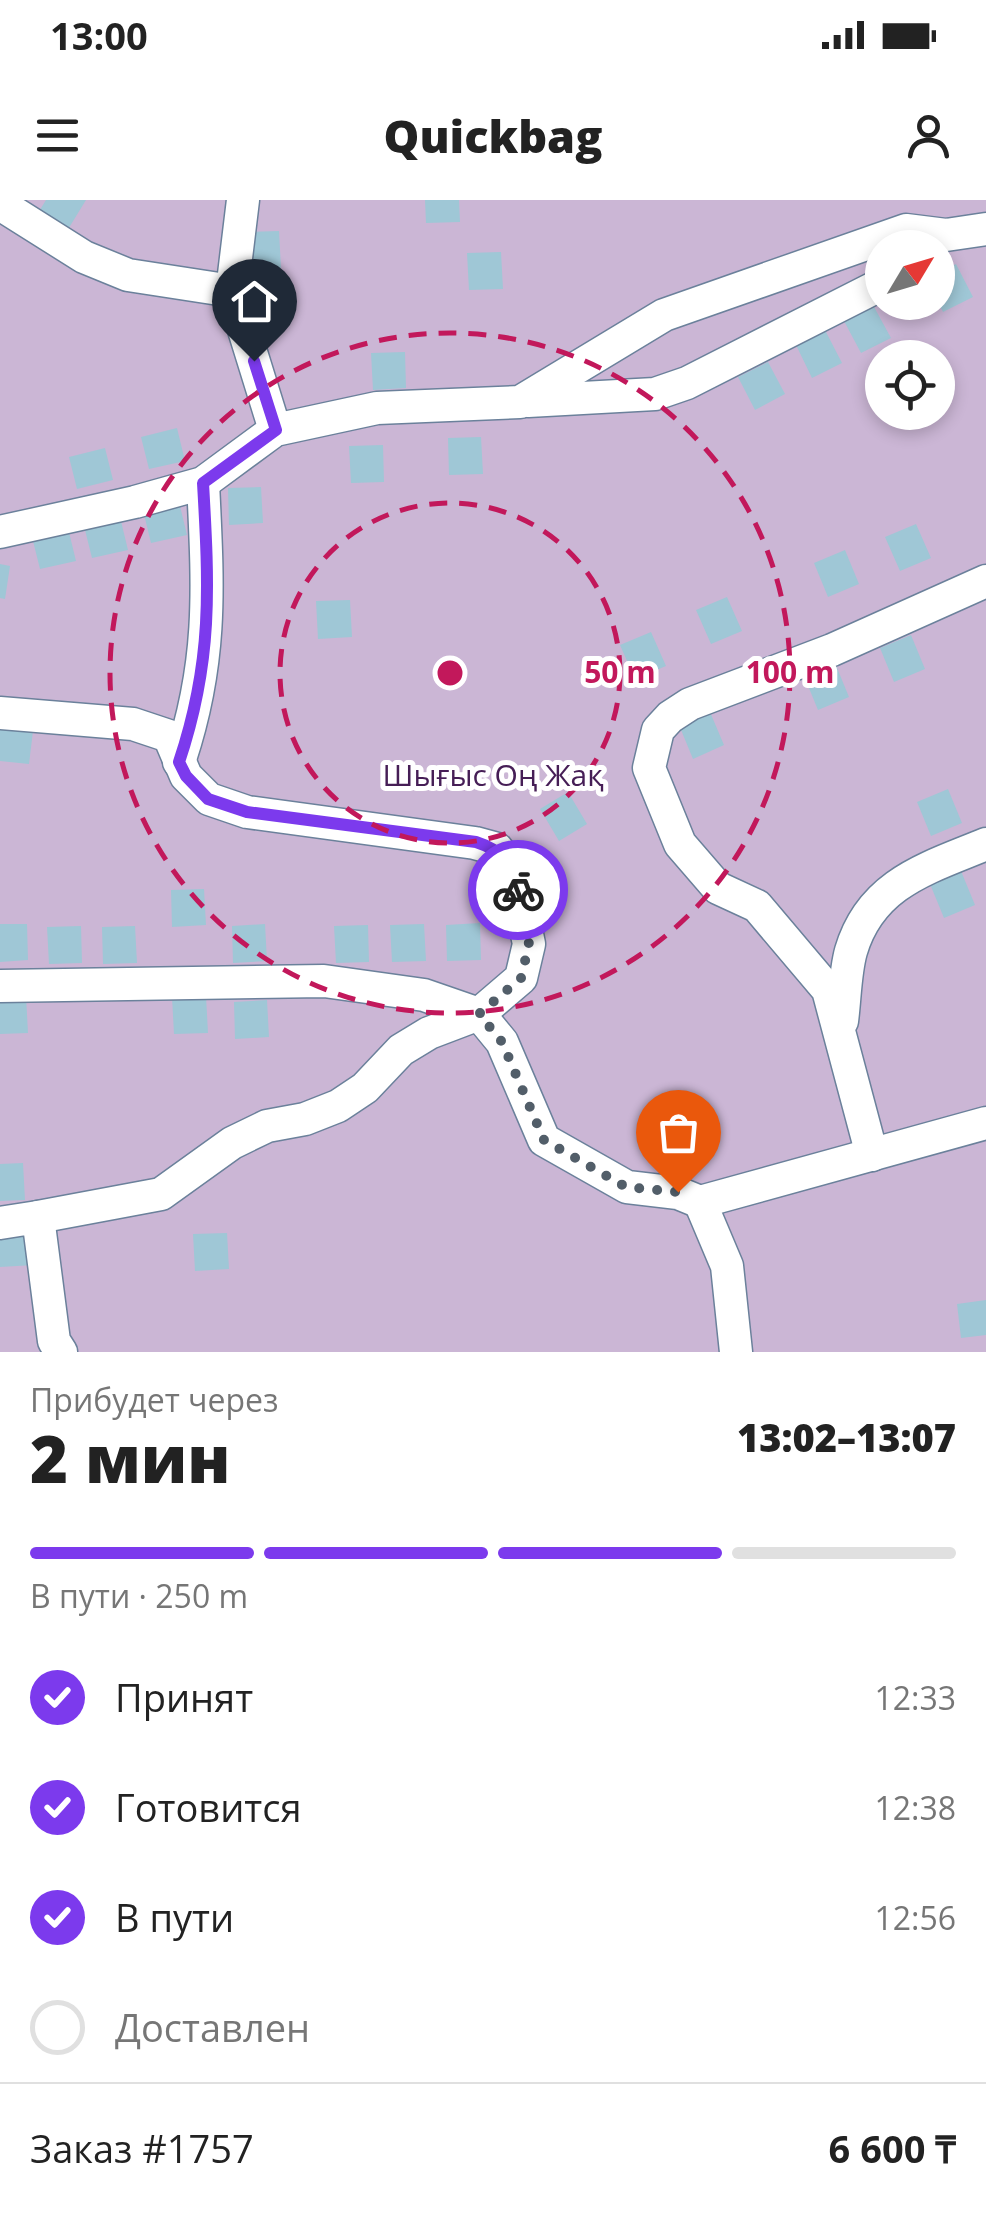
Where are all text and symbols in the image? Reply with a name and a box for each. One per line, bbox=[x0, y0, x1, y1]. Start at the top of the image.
text: 13:00 bbox=[50, 9, 148, 61]
text: Quickbag bbox=[384, 105, 602, 166]
icon: menu bbox=[30, 108, 85, 163]
icon: person bbox=[901, 108, 956, 163]
north arrow bbox=[865, 230, 955, 320]
map controls bbox=[865, 230, 955, 430]
pin bbox=[212, 259, 297, 362]
icon: home bbox=[227, 274, 282, 329]
button: locate bbox=[865, 340, 955, 430]
text: 50 m bbox=[584, 651, 656, 692]
text: 100 m bbox=[746, 651, 834, 692]
centre of rings bbox=[432, 655, 468, 691]
park label: Шығыс Оң Жақ bbox=[382, 754, 604, 795]
courier bbox=[468, 840, 568, 940]
icon: bike bbox=[491, 863, 546, 918]
pin bbox=[636, 1090, 721, 1193]
icon: bag bbox=[651, 1105, 706, 1160]
text: Прибудет через bbox=[30, 1378, 278, 1421]
text: 13:02–13:07 bbox=[737, 1411, 956, 1463]
text: 2 мин bbox=[30, 1414, 231, 1502]
text: В пути · 250 m bbox=[30, 1574, 248, 1617]
icon: check bbox=[30, 1670, 85, 1725]
text: Принят bbox=[115, 1671, 253, 1723]
text: 12:33 bbox=[874, 1676, 956, 1719]
icon: check bbox=[30, 1780, 85, 1835]
text: Готовится bbox=[115, 1781, 301, 1833]
text: 12:38 bbox=[874, 1786, 956, 1829]
icon: check bbox=[30, 1890, 85, 1945]
text: В пути bbox=[115, 1891, 234, 1943]
text: 12:56 bbox=[874, 1896, 956, 1939]
text: Доставлен bbox=[115, 2001, 310, 2053]
text: Заказ #1757 bbox=[30, 2122, 254, 2174]
text: 6 600 ₸ bbox=[829, 2122, 956, 2174]

